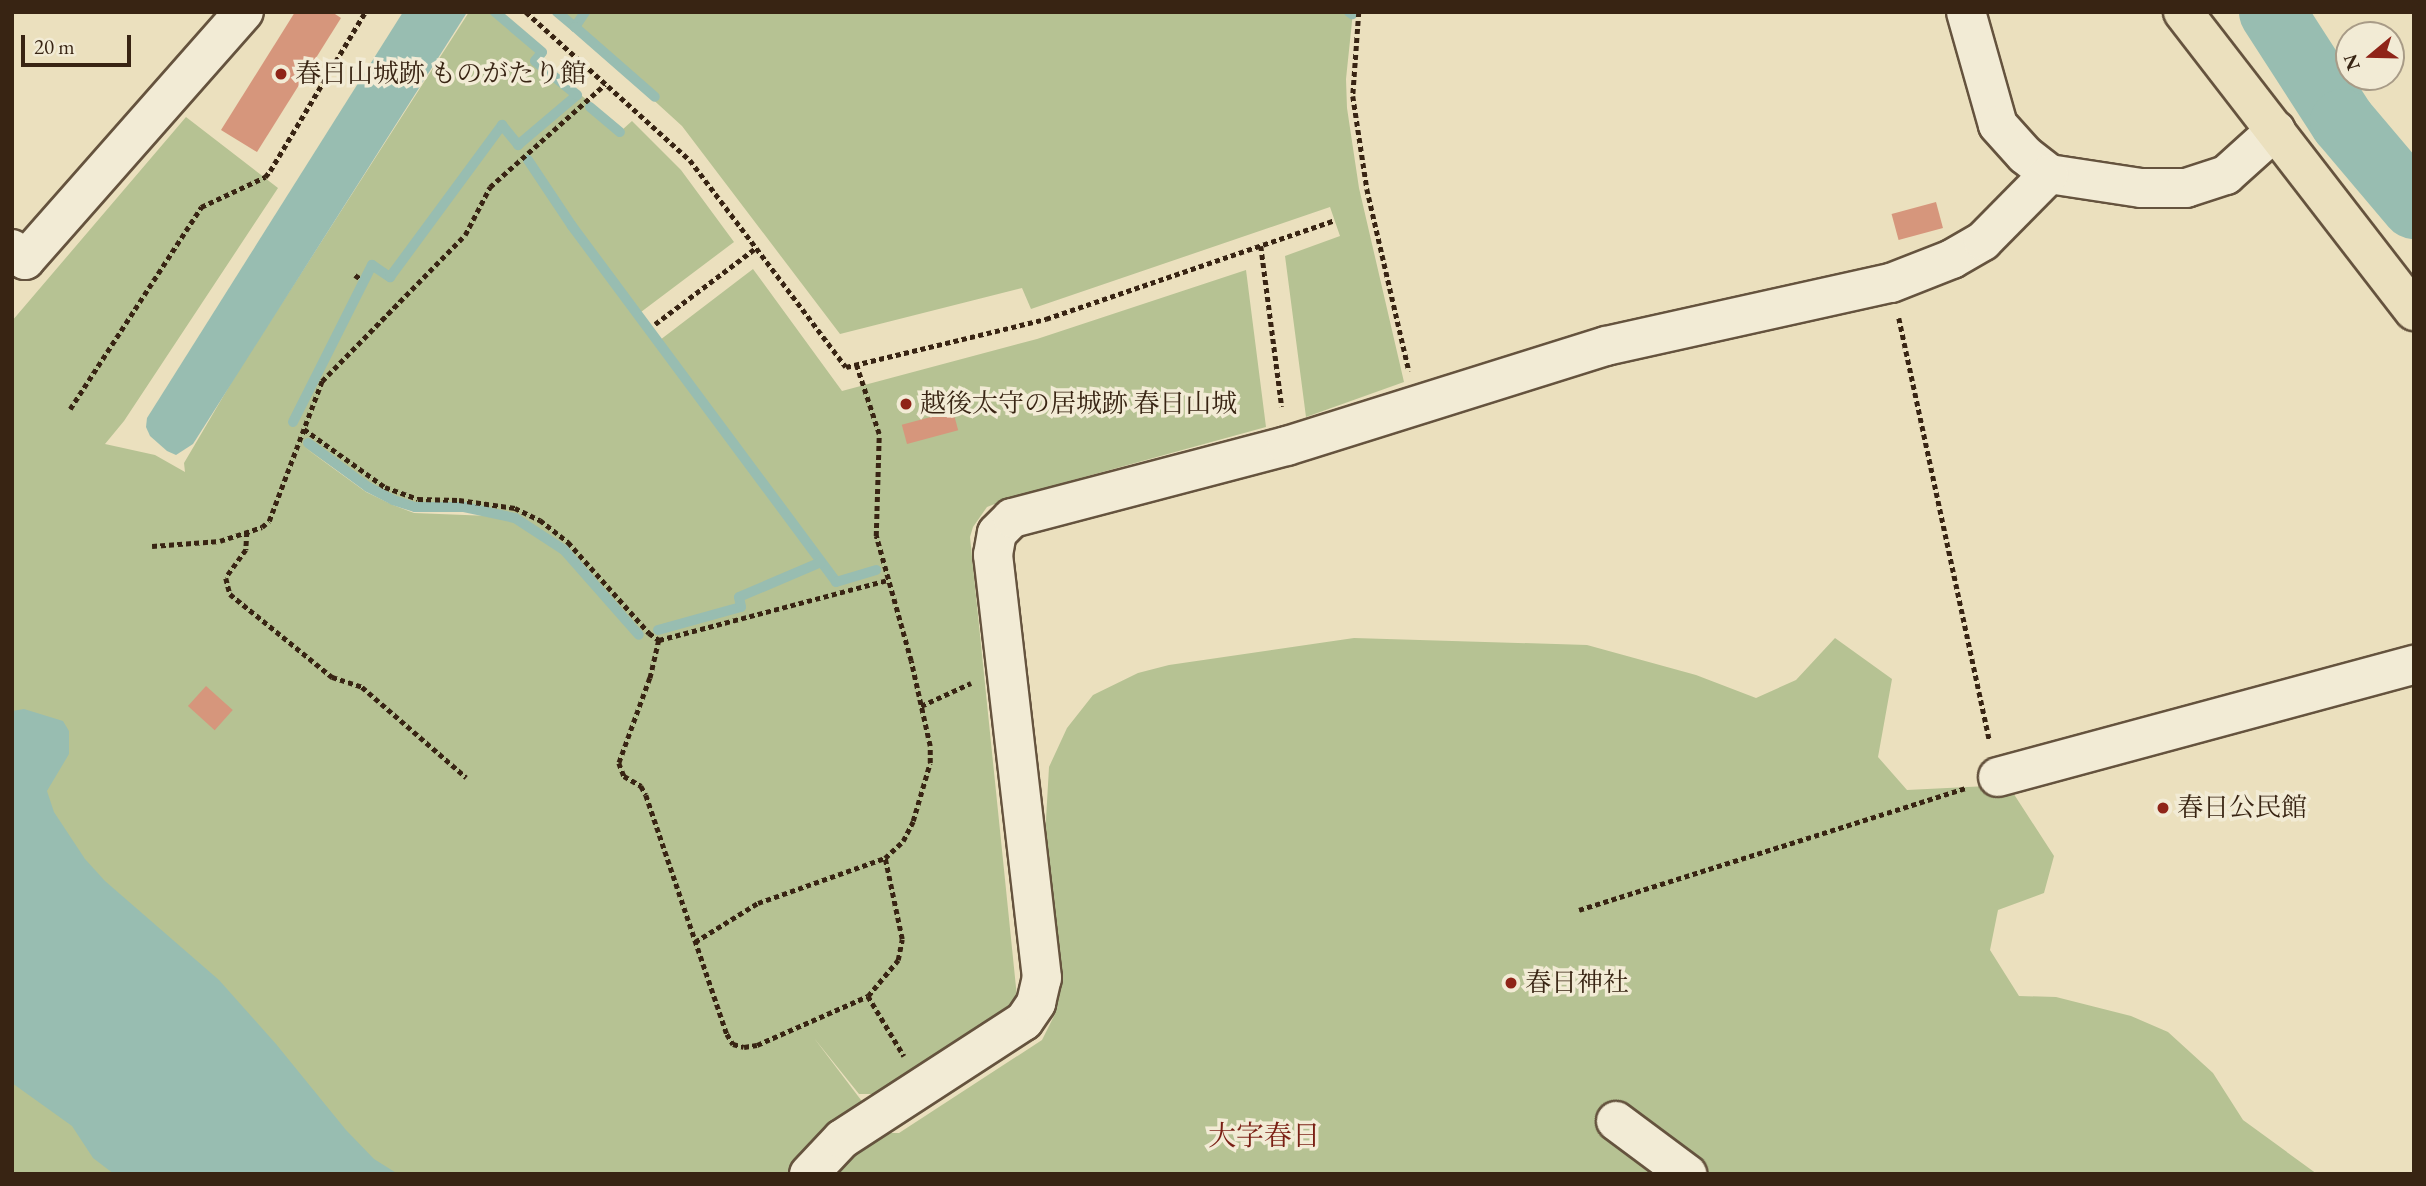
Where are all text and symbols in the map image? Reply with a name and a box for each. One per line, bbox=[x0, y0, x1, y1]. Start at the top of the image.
scale bar bbox=[24, 21, 135, 65]
north arrow bbox=[2335, 21, 2405, 91]
text: 20 m bbox=[34, 33, 75, 60]
text: N bbox=[2337, 51, 2366, 74]
place label: 春日山城跡 ものがたり館 bbox=[295, 58, 586, 90]
marker: 春日山城跡 ものがたり館 bbox=[273, 66, 289, 82]
place label: 越後太守の居城跡 春日山城 bbox=[920, 388, 1237, 420]
marker: 越後太守の居城跡 春日山城 bbox=[898, 396, 914, 412]
place label: 春日公民館 bbox=[2177, 792, 2307, 824]
marker: 春日公民館 bbox=[2155, 800, 2171, 816]
place label: 春日神社 bbox=[1525, 967, 1629, 999]
marker: 春日神社 bbox=[1503, 975, 1519, 991]
district label: 大字春日 bbox=[1208, 1118, 1320, 1152]

